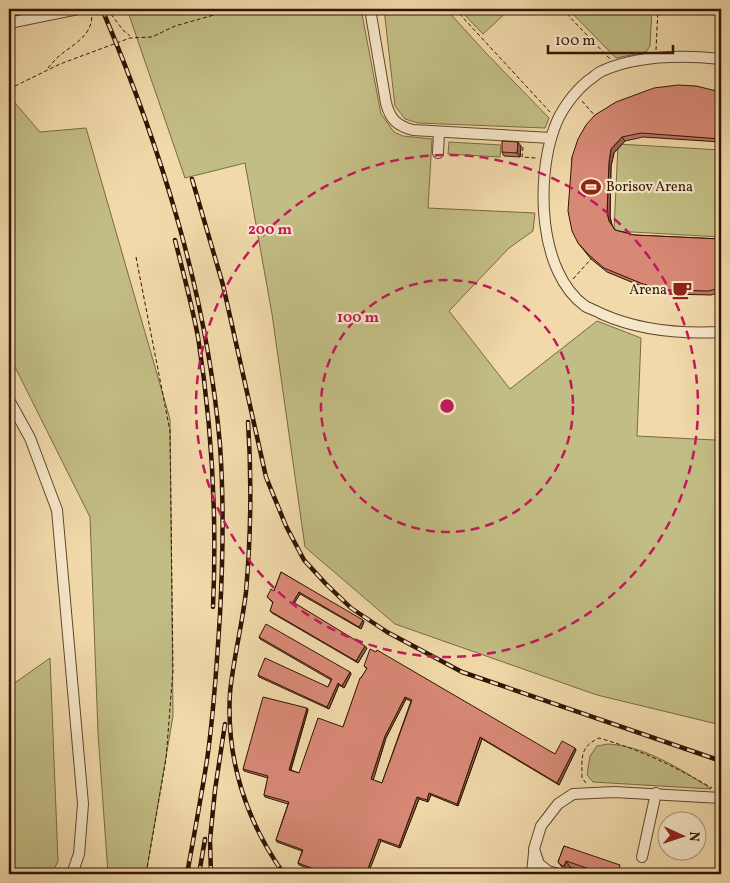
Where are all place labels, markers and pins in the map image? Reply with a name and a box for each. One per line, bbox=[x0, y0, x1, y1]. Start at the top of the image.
sports icon: Borisov Arena bbox=[580, 176, 602, 198]
place label: Borisov Arena bbox=[606, 178, 693, 197]
cafe icon: Arena bbox=[671, 279, 693, 301]
place label: Arena bbox=[629, 281, 667, 300]
centre of rings bbox=[438, 397, 456, 415]

